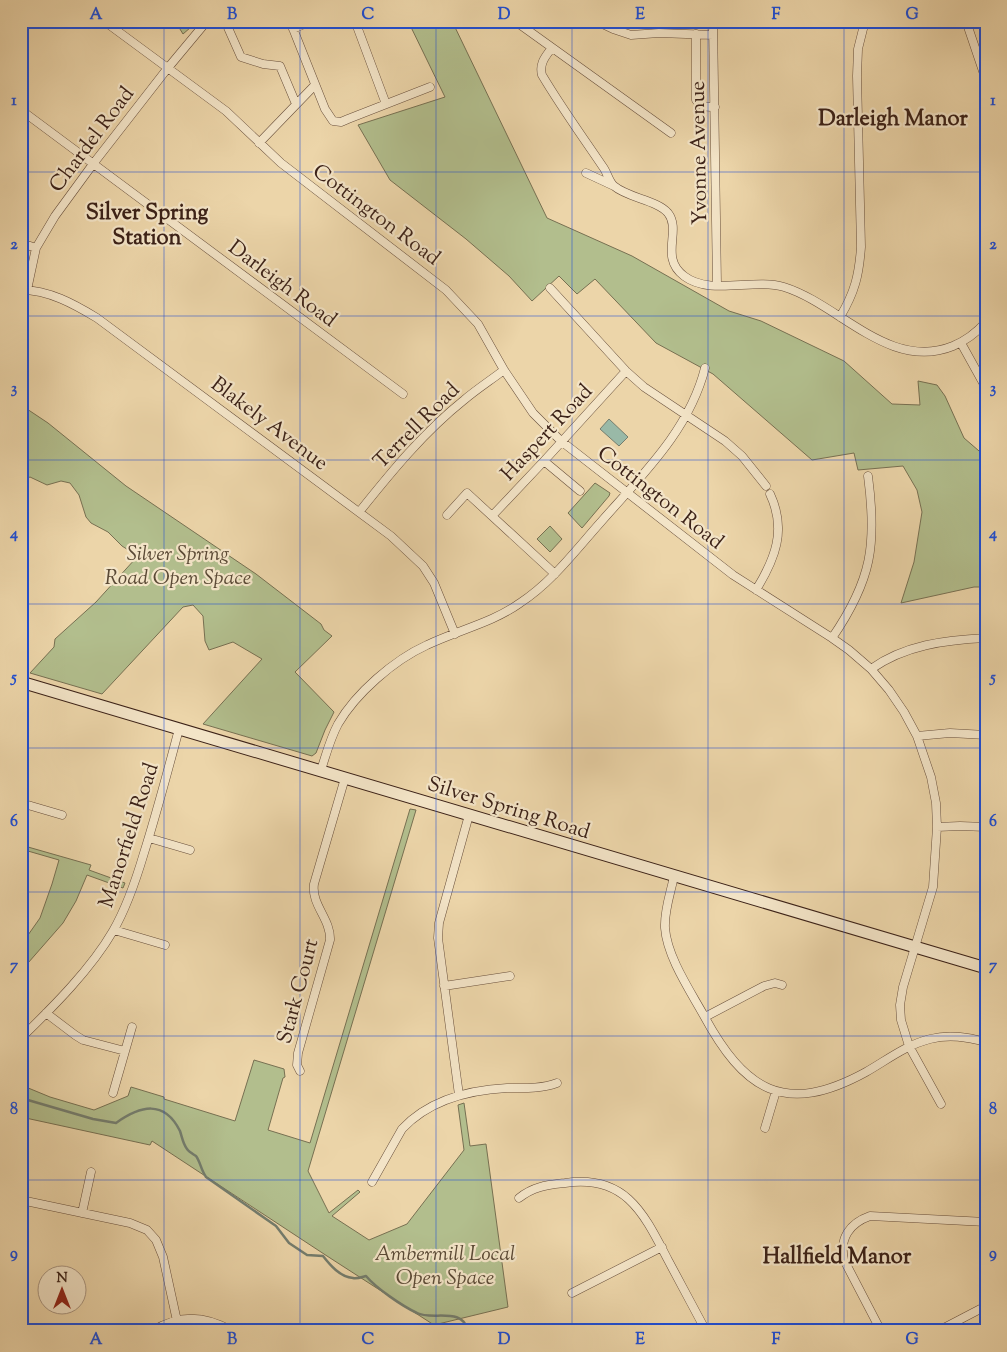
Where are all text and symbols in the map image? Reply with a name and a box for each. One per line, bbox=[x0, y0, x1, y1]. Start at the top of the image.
text: A bbox=[90, 4, 103, 27]
text: B bbox=[227, 4, 237, 27]
text: C bbox=[362, 4, 375, 27]
text: D bbox=[498, 4, 511, 27]
text: E bbox=[635, 4, 645, 27]
text: F bbox=[772, 4, 781, 27]
text: G bbox=[905, 4, 919, 27]
street label: Chardel Road bbox=[43, 81, 142, 199]
street label: Yvonne Avenue bbox=[684, 81, 716, 225]
text: 1 bbox=[11, 90, 17, 113]
text: 1 bbox=[990, 90, 996, 113]
district label: Darleigh Manor bbox=[818, 104, 968, 136]
street label: Cottington Road bbox=[306, 157, 446, 274]
district label: Silver Spring Station bbox=[86, 198, 209, 255]
text: 2 bbox=[10, 234, 18, 257]
street label: Darleigh Road bbox=[221, 234, 343, 336]
text: 2 bbox=[989, 234, 997, 257]
street label: Blakely Avenue bbox=[204, 370, 334, 479]
street label: Terrell Road bbox=[367, 376, 468, 476]
text: 3 bbox=[11, 378, 18, 401]
street label: Haspert Road bbox=[495, 378, 600, 488]
text: 3 bbox=[990, 378, 997, 401]
street label: Cottington Road bbox=[590, 440, 729, 558]
text: 4 bbox=[9, 523, 18, 546]
text: 4 bbox=[988, 523, 997, 546]
park label: Silver Spring Road Open Space bbox=[105, 540, 251, 594]
text: 5 bbox=[9, 667, 17, 690]
text: 5 bbox=[988, 667, 996, 690]
street label: Manorfield Road bbox=[92, 759, 168, 912]
street label: Silver Spring Road bbox=[423, 770, 594, 848]
text: 6 bbox=[10, 811, 18, 834]
text: 6 bbox=[989, 811, 997, 834]
street label: Stark Court bbox=[270, 936, 327, 1047]
text: 7 bbox=[10, 955, 19, 978]
text: 7 bbox=[989, 955, 998, 978]
text: 8 bbox=[10, 1099, 18, 1122]
text: 8 bbox=[989, 1099, 997, 1122]
park label: Ambermill Local Open Space bbox=[374, 1240, 516, 1294]
district label: Hallfield Manor bbox=[763, 1242, 912, 1274]
text: 9 bbox=[10, 1243, 18, 1266]
text: 9 bbox=[989, 1243, 997, 1266]
north arrow bbox=[38, 1264, 88, 1314]
text: N bbox=[56, 1269, 68, 1289]
text: A bbox=[90, 1329, 103, 1352]
text: B bbox=[227, 1329, 237, 1352]
text: C bbox=[362, 1329, 375, 1352]
text: D bbox=[498, 1329, 511, 1352]
text: E bbox=[635, 1329, 645, 1352]
text: F bbox=[772, 1329, 781, 1352]
text: G bbox=[905, 1329, 919, 1352]

